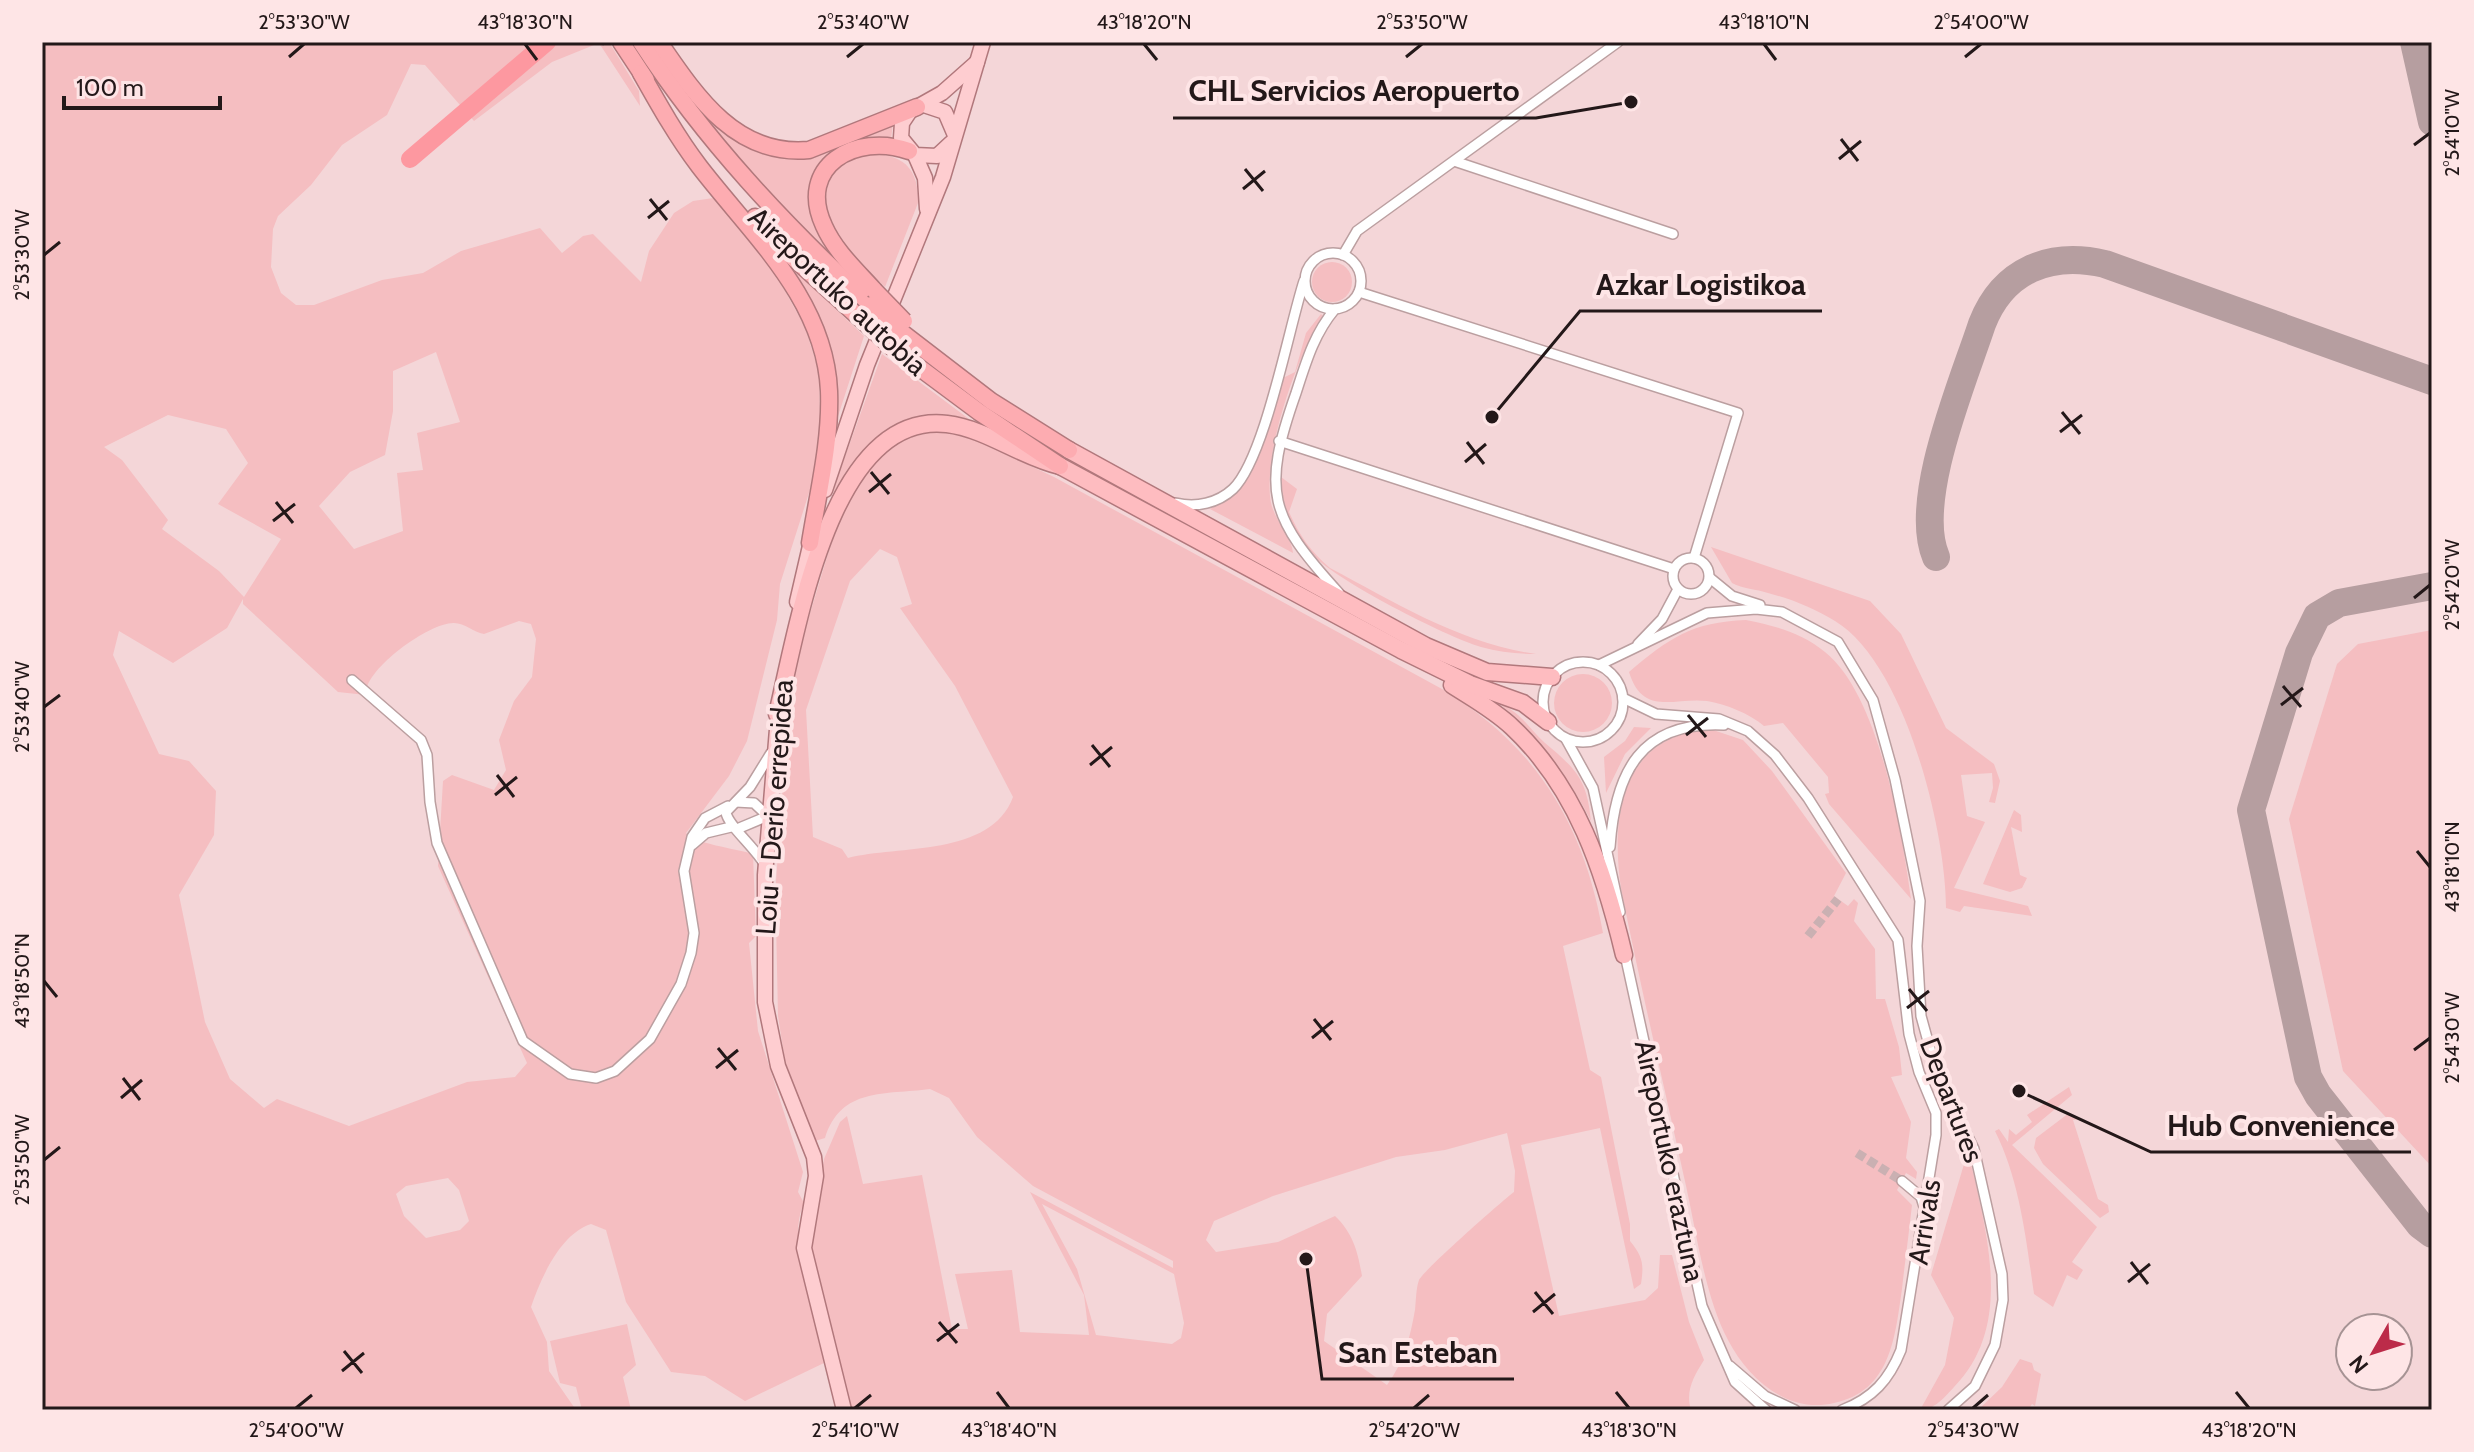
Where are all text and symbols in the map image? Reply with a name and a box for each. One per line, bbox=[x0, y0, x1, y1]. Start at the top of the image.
text: 2°53'30"W bbox=[258, 10, 350, 34]
text: 43°18'30"N bbox=[477, 10, 573, 34]
text: 2°53'40"W bbox=[817, 10, 909, 34]
text: 43°18'20"N bbox=[1096, 10, 1192, 34]
text: 2°53'50"W bbox=[1376, 10, 1468, 34]
text: 43°18'10"N bbox=[1718, 10, 1810, 34]
text: 2°54'00"W bbox=[1933, 10, 2029, 34]
scale bar bbox=[64, 60, 220, 110]
callout: CHL Servicios Aeropuerto bbox=[1173, 64, 1536, 118]
text: CHL Servicios Aeropuerto bbox=[1188, 72, 1520, 109]
text: 100 m bbox=[76, 73, 144, 102]
text: 2°54'10"W bbox=[2440, 89, 2464, 177]
street label: Aireportuko autobia bbox=[742, 200, 935, 383]
text: 2°53'30"W bbox=[10, 209, 34, 301]
callout: Azkar Logistikoa bbox=[1580, 257, 1822, 311]
text: Azkar Logistikoa bbox=[1596, 266, 1806, 303]
text: 2°54'20"W bbox=[2440, 539, 2464, 631]
text: 2°53'40"W bbox=[10, 661, 34, 753]
street label: Loiu - Derio errepidea bbox=[748, 678, 800, 936]
text: 43°18'10"N bbox=[2440, 821, 2464, 913]
text: 43°18'50"N bbox=[10, 933, 34, 1029]
text: 2°54'30"W bbox=[2440, 992, 2464, 1084]
street label: Departures bbox=[1913, 1033, 1991, 1167]
street label: Aireportuko eraztuna bbox=[1628, 1037, 1712, 1286]
callout: Hub Convenience bbox=[2151, 1098, 2411, 1152]
text: Hub Convenience bbox=[2167, 1107, 2395, 1144]
text: 2°53'50"W bbox=[10, 1114, 34, 1206]
street label: Arrivals bbox=[1900, 1177, 1948, 1267]
north arrow bbox=[2334, 1312, 2414, 1392]
callout: San Esteban bbox=[1322, 1325, 1514, 1379]
text: San Esteban bbox=[1338, 1334, 1498, 1371]
text: N bbox=[2343, 1350, 2374, 1379]
text: 2°54'00"W bbox=[248, 1418, 344, 1442]
text: 2°54'10"W bbox=[811, 1418, 899, 1442]
text: 43°18'40"N bbox=[961, 1418, 1057, 1442]
text: 2°54'20"W bbox=[1368, 1418, 1460, 1442]
text: 43°18'30"N bbox=[1581, 1418, 1677, 1442]
text: 2°54'30"W bbox=[1927, 1418, 2019, 1442]
text: 43°18'20"N bbox=[2201, 1418, 2297, 1442]

